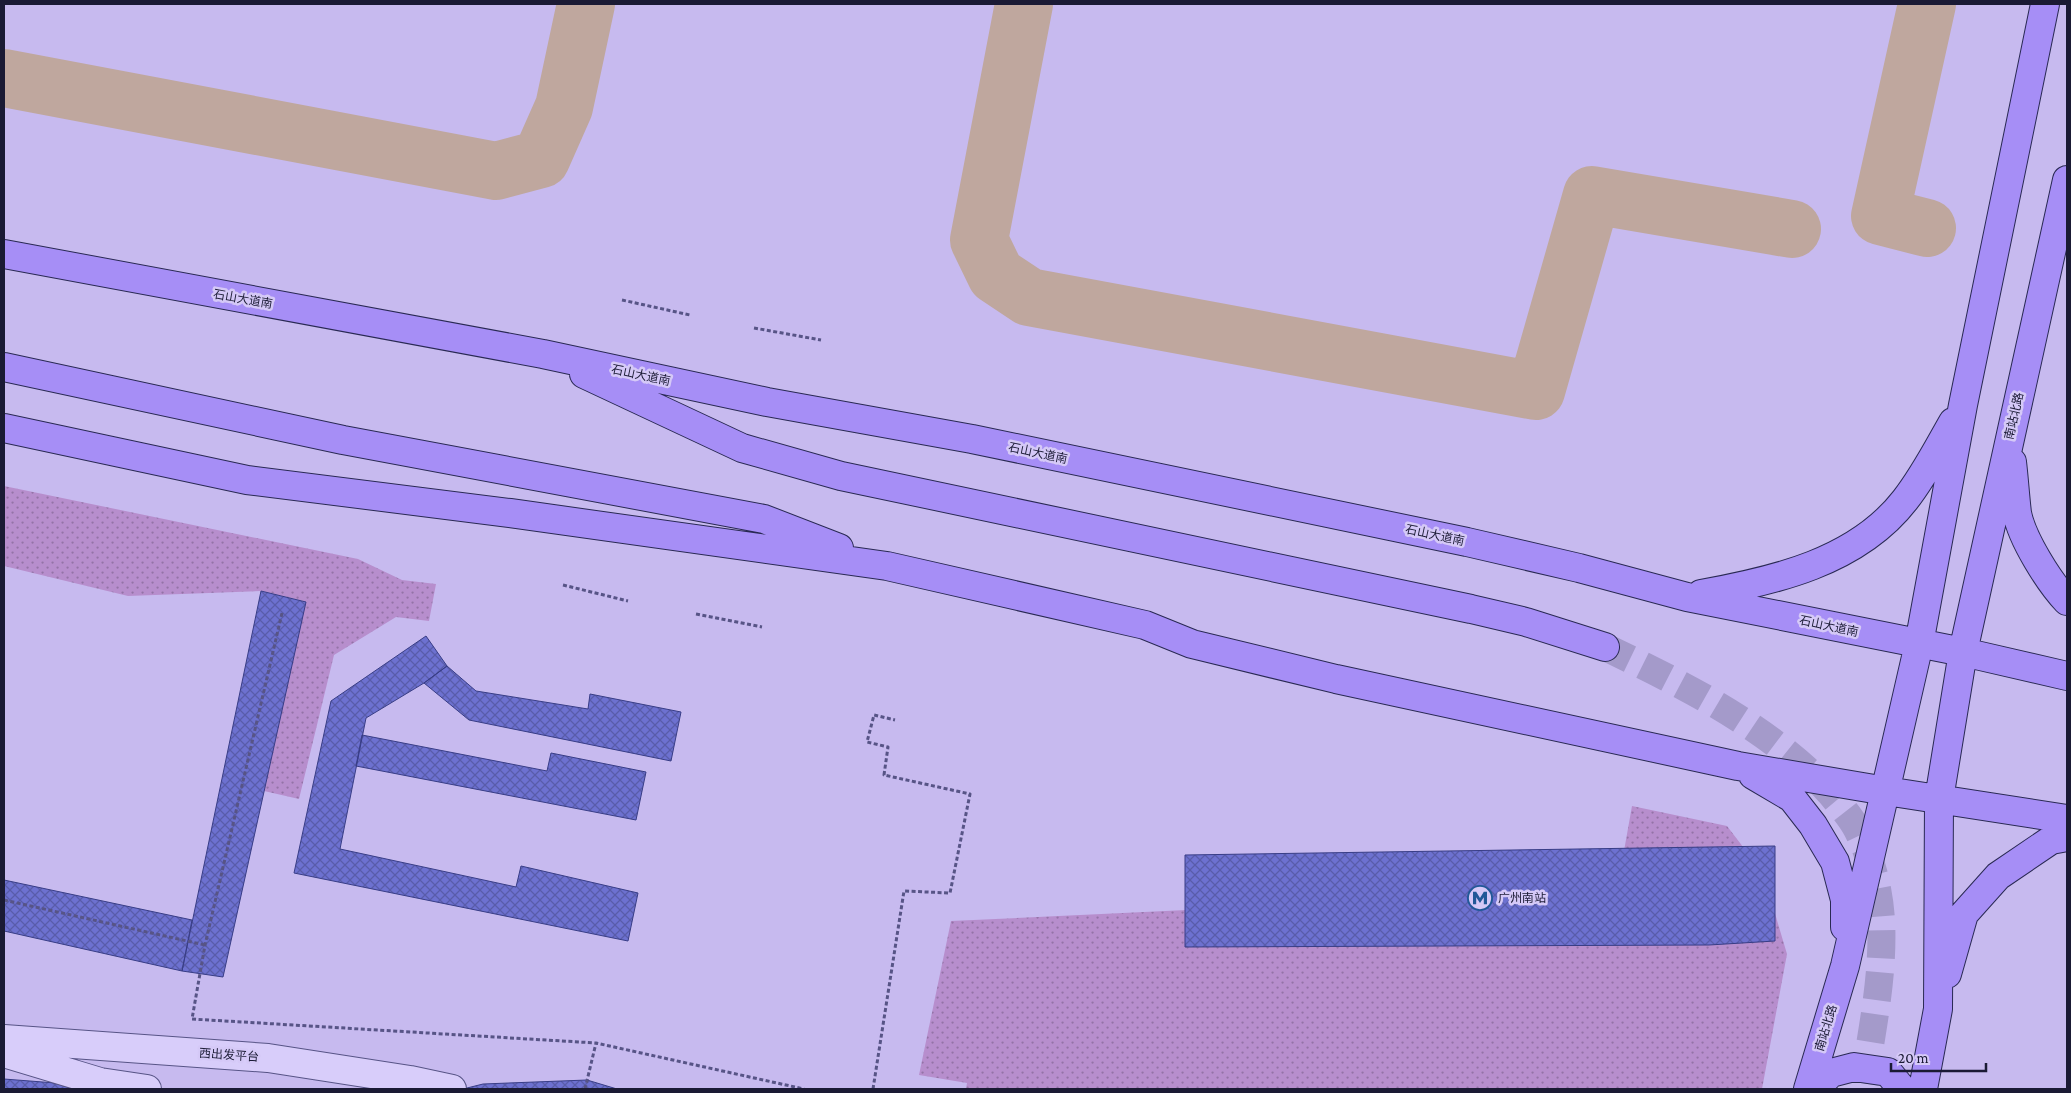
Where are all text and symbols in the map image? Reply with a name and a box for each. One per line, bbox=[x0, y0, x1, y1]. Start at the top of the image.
street label: 石山大道南 bbox=[212, 287, 274, 311]
street label: 石山大道南 bbox=[610, 362, 672, 388]
street label: 南站北路 bbox=[2002, 391, 2026, 441]
street label: 石山大道南 bbox=[1007, 440, 1069, 466]
street label: 石山大道南 bbox=[1404, 522, 1466, 548]
street label: 石山大道南 bbox=[1798, 613, 1860, 639]
metro station icon: 广州南站 bbox=[1467, 885, 1493, 911]
place label: 广州南站 bbox=[1498, 891, 1546, 905]
street label: 南站北路 bbox=[1812, 1003, 1840, 1053]
scale bar bbox=[1891, 1040, 1986, 1072]
street label: 西出发平台 bbox=[199, 1046, 259, 1064]
text: 20 m bbox=[1898, 1050, 1929, 1066]

